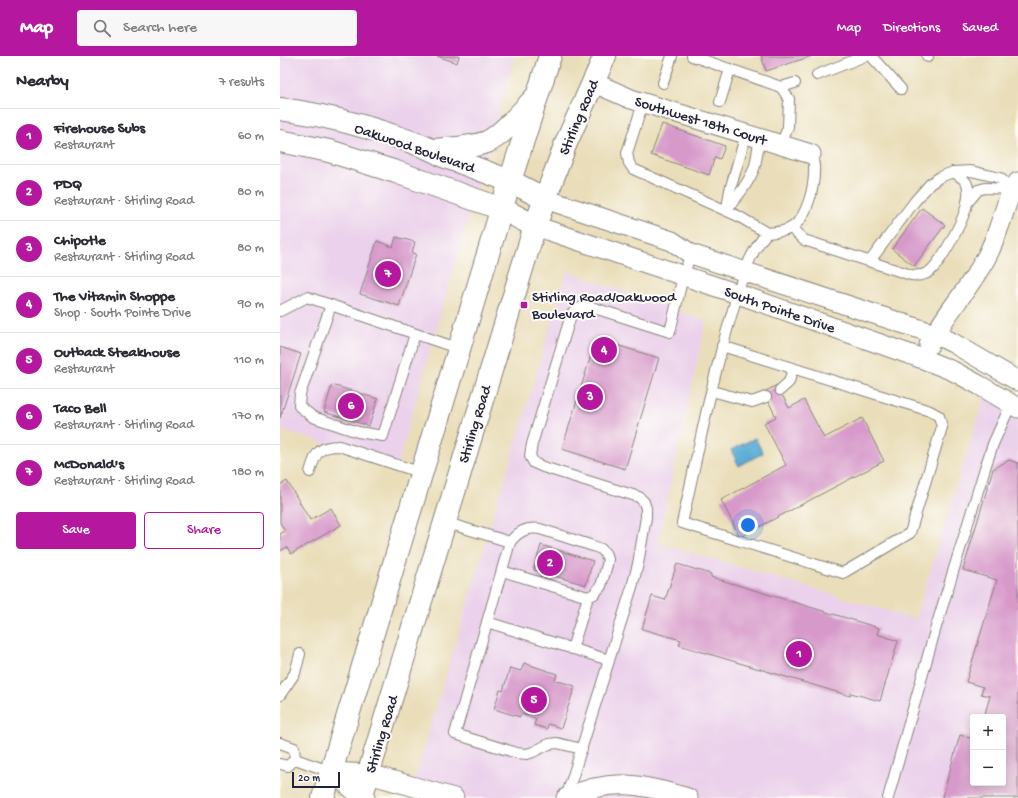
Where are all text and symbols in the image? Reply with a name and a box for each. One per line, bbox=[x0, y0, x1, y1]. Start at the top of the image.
search box bbox=[77, 10, 357, 46]
text: Map bbox=[20, 17, 53, 40]
icon: search bbox=[91, 17, 113, 39]
text: Search here bbox=[123, 19, 197, 37]
text: Map bbox=[837, 20, 861, 37]
text: Directions bbox=[883, 20, 940, 37]
text: Saved bbox=[962, 20, 998, 37]
text: Nearby bbox=[16, 72, 69, 92]
text: 7 results bbox=[219, 75, 264, 90]
street label: Stirling Road bbox=[556, 76, 604, 158]
street label: Southwest 18th Court bbox=[632, 93, 770, 151]
text: Firehouse Subs bbox=[54, 120, 145, 138]
street label: Oakwood Boulevard bbox=[352, 120, 478, 178]
text: 1 bbox=[26, 129, 32, 144]
text: 60 m bbox=[238, 129, 264, 144]
text: Restaurant bbox=[54, 138, 114, 153]
text: PDQ bbox=[54, 176, 82, 194]
text: 2 bbox=[26, 185, 32, 200]
text: 80 m bbox=[237, 185, 264, 200]
text: Restaurant · Stirling Road bbox=[54, 194, 194, 209]
text: Chipotle bbox=[54, 232, 106, 250]
text: 3 bbox=[26, 241, 32, 256]
text: 80 m bbox=[237, 241, 264, 256]
text: Restaurant · Stirling Road bbox=[54, 250, 194, 265]
pin: 7 bbox=[375, 259, 401, 289]
street label: South Pointe Drive bbox=[722, 283, 837, 338]
text: The Vitamin Shoppe bbox=[54, 288, 175, 306]
place label: Stirling Road/Oakwood Boulevard bbox=[531, 289, 677, 324]
text: 4 bbox=[26, 297, 32, 312]
text: 90 m bbox=[238, 297, 264, 312]
marker: Stirling Road/Oakwood Boulevard bbox=[519, 300, 529, 310]
text: Shop · South Pointe Drive bbox=[54, 306, 191, 321]
pin: 4 bbox=[591, 335, 617, 365]
text: Outback Steakhouse bbox=[54, 344, 180, 362]
text: 5 bbox=[26, 353, 32, 368]
text: 110 m bbox=[234, 353, 264, 368]
text: Restaurant bbox=[54, 362, 114, 377]
street label: Stirling Road bbox=[456, 382, 497, 466]
pin: 3 bbox=[577, 382, 603, 412]
pin: 6 bbox=[338, 391, 364, 421]
text: Taco Bell bbox=[54, 400, 107, 418]
text: 6 bbox=[26, 409, 32, 424]
text: 170 m bbox=[232, 409, 264, 424]
text: Restaurant · Stirling Road bbox=[54, 418, 194, 433]
text: McDonald's bbox=[54, 456, 124, 474]
text: 7 bbox=[26, 465, 32, 480]
text: 180 m bbox=[232, 465, 264, 480]
text: Restaurant · Stirling Road bbox=[54, 474, 194, 489]
button: Save bbox=[16, 512, 136, 549]
button: Share bbox=[144, 512, 264, 549]
your location bbox=[738, 515, 758, 535]
pin: 2 bbox=[537, 548, 563, 578]
pin: 1 bbox=[786, 639, 812, 669]
pin: 5 bbox=[521, 685, 547, 715]
street label: Stirling Road bbox=[363, 692, 404, 776]
map controls bbox=[970, 714, 1006, 786]
button: + bbox=[970, 714, 1006, 750]
button: − bbox=[970, 750, 1006, 786]
scale bar bbox=[292, 770, 340, 789]
text: 20 m bbox=[298, 773, 320, 785]

